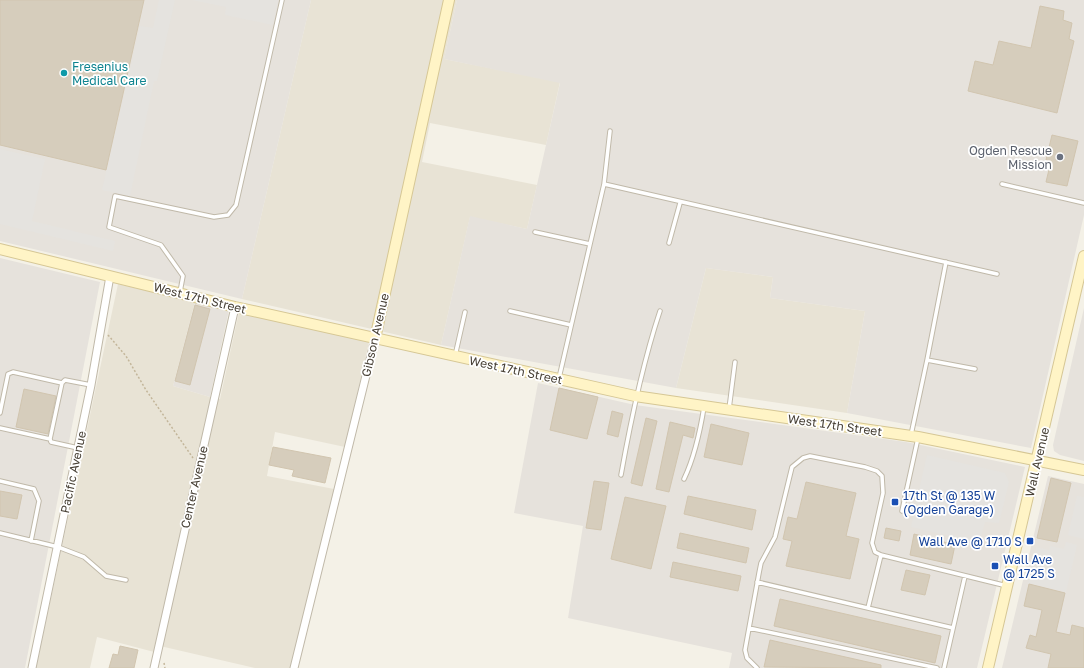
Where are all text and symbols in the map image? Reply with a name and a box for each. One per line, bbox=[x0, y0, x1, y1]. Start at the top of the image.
place label: Fresenius Medical Care bbox=[72, 59, 147, 88]
marker: Fresenius Medical Care bbox=[59, 68, 69, 78]
place label: Ogden Rescue Mission bbox=[969, 143, 1052, 172]
marker: Ogden Rescue Mission bbox=[1055, 152, 1065, 162]
street label: West 17th Street bbox=[152, 279, 248, 317]
street label: Gibson Avenue bbox=[358, 292, 392, 378]
street label: West 17th Street bbox=[468, 353, 564, 387]
street label: West 17th Street bbox=[787, 411, 883, 439]
street label: Wall Avenue bbox=[1022, 426, 1052, 498]
street label: Pacific Avenue bbox=[57, 429, 89, 515]
street label: Center Avenue bbox=[177, 444, 211, 530]
place label: 17th St @ 135 W (Ogden Garage) bbox=[903, 488, 996, 517]
marker: 17th St @ 135 W (Ogden Garage) bbox=[890, 497, 900, 507]
place label: Wall Ave @ 1710 S bbox=[918, 534, 1022, 549]
marker: Wall Ave @ 1710 S bbox=[1025, 536, 1035, 546]
place label: Wall Ave @ 1725 S bbox=[1003, 552, 1055, 581]
marker: Wall Ave @ 1725 S bbox=[990, 561, 1000, 571]

